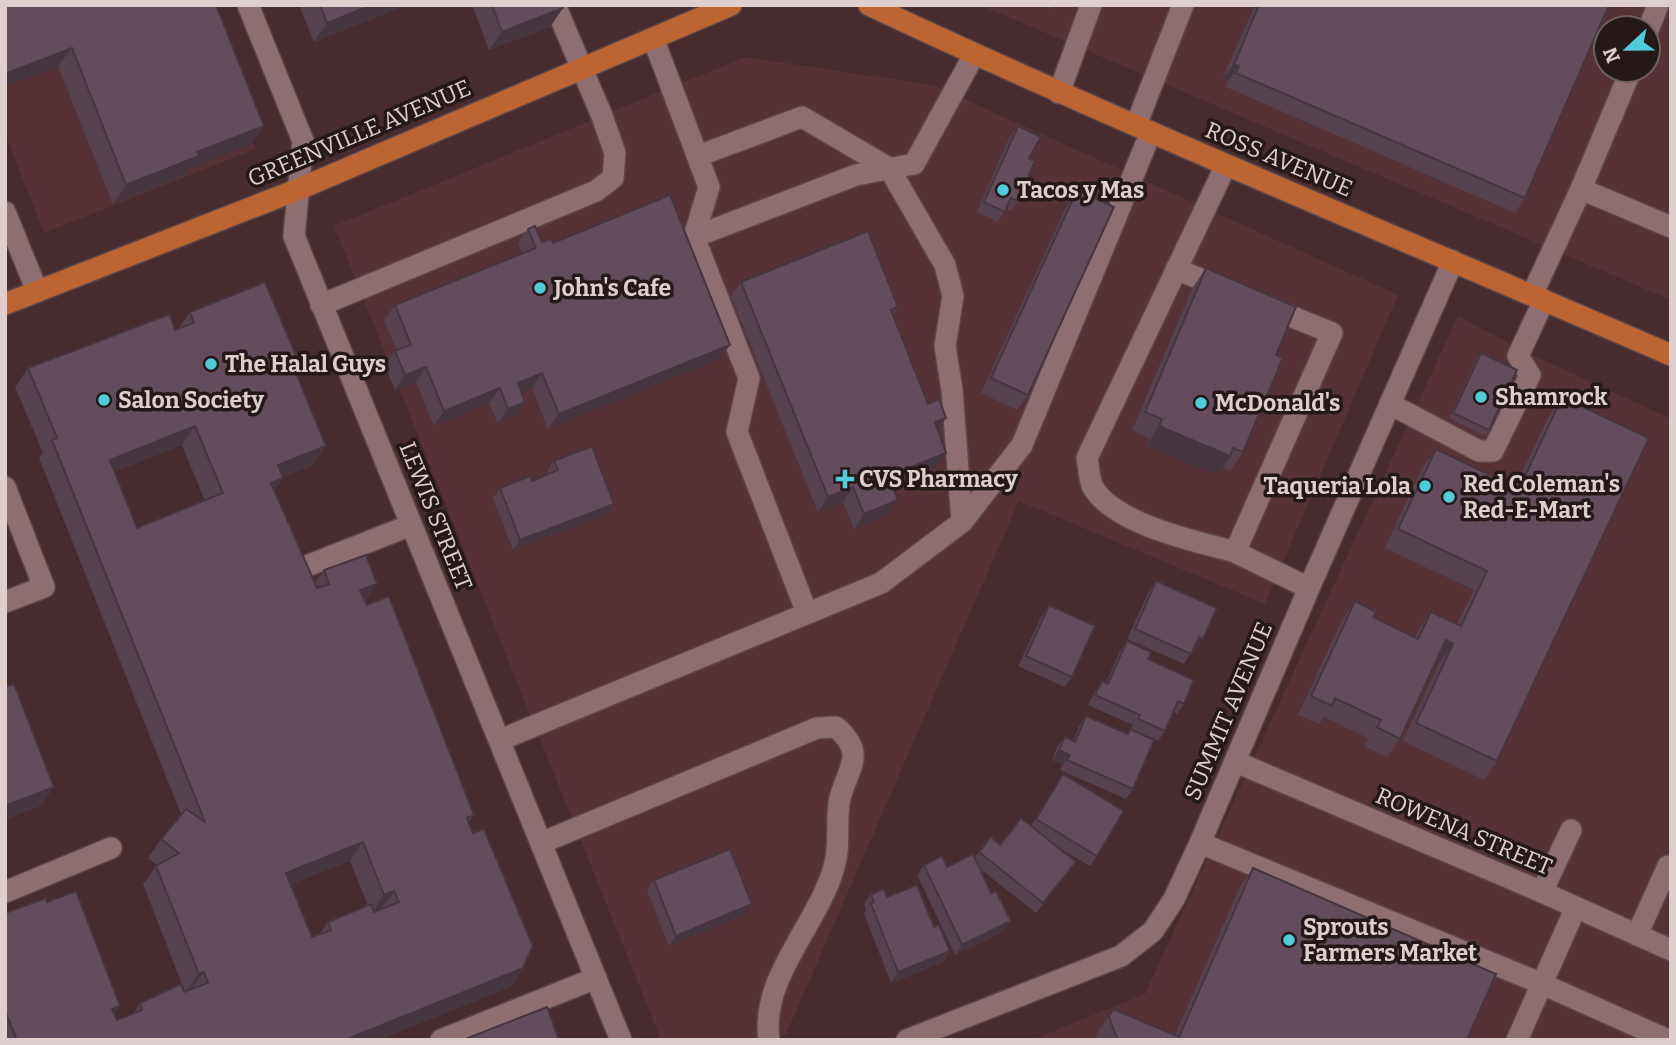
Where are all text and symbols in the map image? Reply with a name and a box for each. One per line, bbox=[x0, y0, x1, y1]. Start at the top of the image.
north arrow bbox=[1592, 14, 1662, 84]
text: N bbox=[1598, 44, 1625, 66]
street label: GREENVILLE AVENUE bbox=[243, 73, 475, 193]
street label: ROSS AVENUE bbox=[1201, 115, 1357, 203]
place label: Tacos y Mas bbox=[1017, 176, 1144, 204]
marker: Tacos y Mas bbox=[995, 182, 1011, 198]
place label: John's Cafe bbox=[552, 274, 671, 302]
marker: John's Cafe bbox=[532, 280, 548, 296]
place label: The Halal Guys bbox=[225, 350, 386, 378]
marker: The Halal Guys bbox=[203, 356, 219, 372]
place label: Shamrock bbox=[1495, 383, 1608, 411]
place label: Salon Society bbox=[118, 386, 264, 414]
place label: McDonald's bbox=[1215, 389, 1340, 417]
marker: Shamrock bbox=[1473, 389, 1489, 405]
marker: Salon Society bbox=[96, 392, 112, 408]
marker: McDonald's bbox=[1193, 395, 1209, 411]
street label: LEWIS STREET bbox=[394, 438, 478, 594]
place label: CVS Pharmacy bbox=[859, 465, 1018, 493]
place label: Red Coleman's Red-E-Mart bbox=[1463, 470, 1620, 524]
marker: CVS Pharmacy bbox=[837, 471, 853, 487]
place label: Taqueria Lola bbox=[1263, 472, 1411, 500]
marker: Taqueria Lola bbox=[1417, 478, 1433, 494]
marker: Red Coleman's Red-E-Mart bbox=[1441, 489, 1457, 505]
street label: SUMMIT AVENUE bbox=[1178, 618, 1278, 804]
street label: ROWENA STREET bbox=[1372, 781, 1556, 881]
place label: Sprouts Farmers Market bbox=[1303, 913, 1477, 967]
marker: Sprouts Farmers Market bbox=[1281, 932, 1297, 948]

